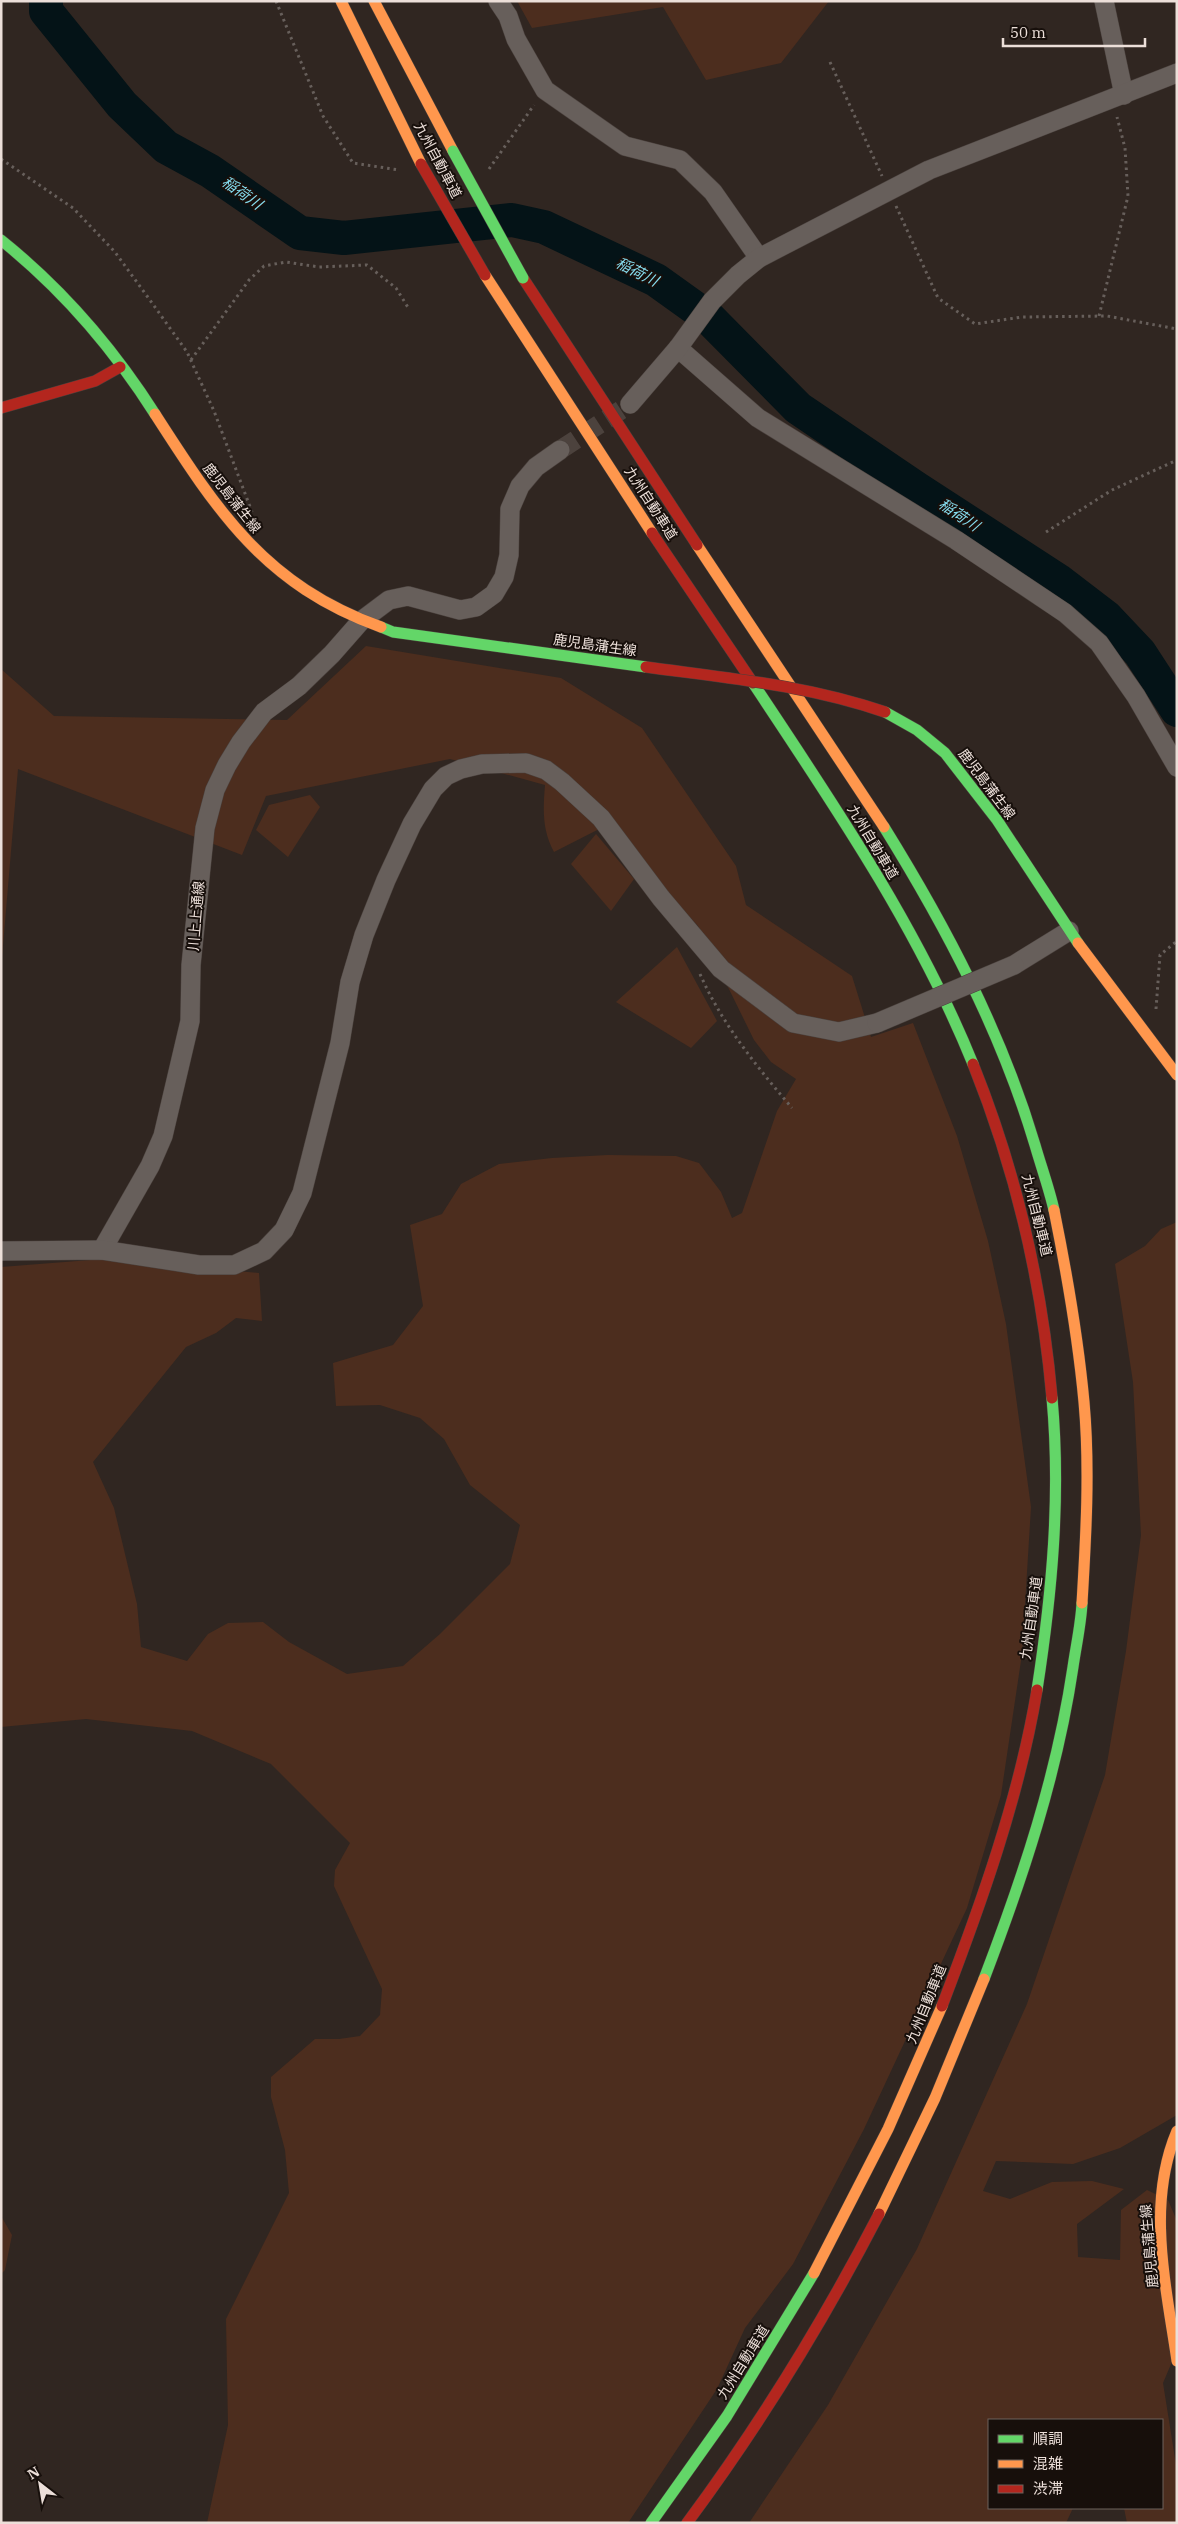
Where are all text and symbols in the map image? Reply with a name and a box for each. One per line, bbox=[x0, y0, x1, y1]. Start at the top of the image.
scale bar bbox=[1003, 15, 1146, 47]
text: 50 m bbox=[1010, 23, 1046, 42]
street label: 九州自動車道 bbox=[410, 119, 466, 201]
water label: 稲荷川 bbox=[218, 172, 268, 214]
water label: 稲荷川 bbox=[613, 253, 663, 291]
street label: 鹿児島蒲生線 bbox=[199, 459, 265, 537]
street label: 九州自動車道 bbox=[621, 463, 681, 543]
water label: 稲荷川 bbox=[935, 494, 985, 536]
street label: 鹿児島蒲生線 bbox=[552, 630, 638, 660]
street label: 鹿児島蒲生線 bbox=[955, 745, 1019, 823]
street label: 九州自動車道 bbox=[844, 801, 902, 883]
street label: 川上上通線 bbox=[184, 880, 208, 952]
street label: 九州自動車道 bbox=[1018, 1172, 1056, 1258]
street label: 九州自動車道 bbox=[1016, 1575, 1046, 1661]
street label: 九州自動車道 bbox=[902, 1962, 950, 2046]
street label: 鹿児島蒲生線 bbox=[1136, 2203, 1162, 2289]
street label: 九州自動車道 bbox=[713, 2322, 773, 2402]
legend bbox=[988, 2419, 1163, 2509]
text: 順調 bbox=[1033, 2429, 1063, 2448]
text: 混雑 bbox=[1033, 2454, 1063, 2473]
north arrow bbox=[15, 2459, 65, 2509]
text: N bbox=[24, 2462, 43, 2483]
text: 渋滞 bbox=[1033, 2479, 1063, 2498]

